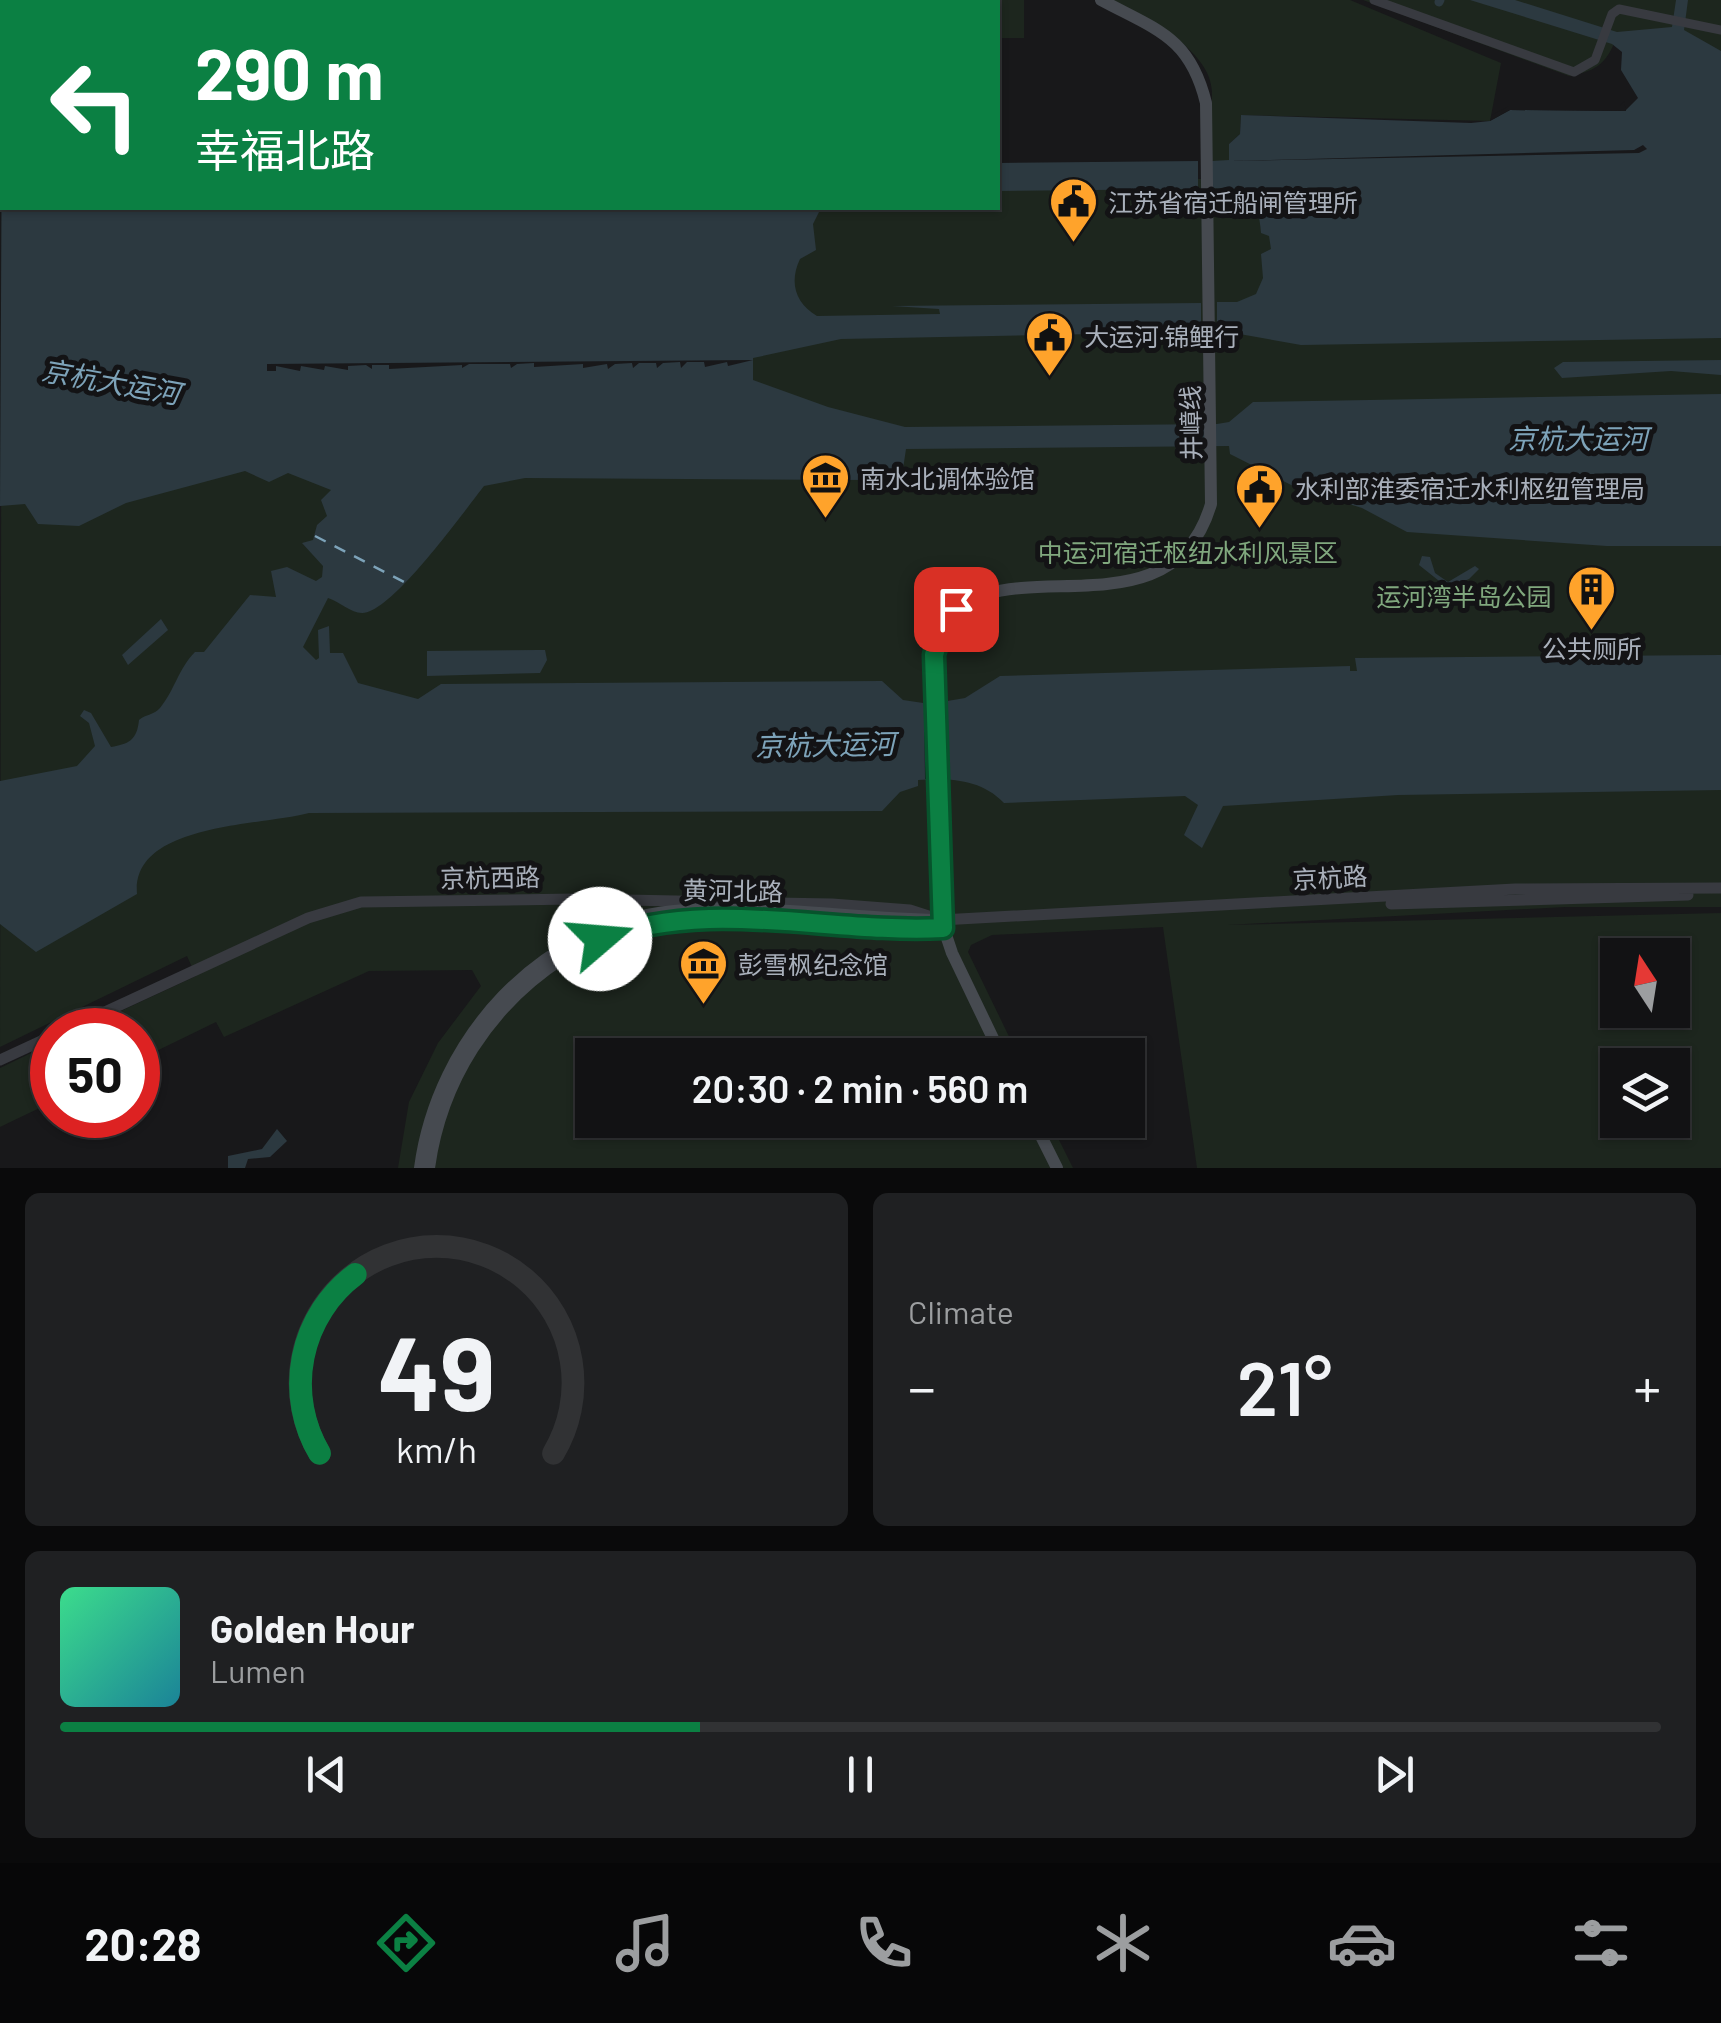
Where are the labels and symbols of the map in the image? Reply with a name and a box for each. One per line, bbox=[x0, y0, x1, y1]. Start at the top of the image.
public building icon: 江苏省宿迁船闸管理所 bbox=[1047, 176, 1099, 244]
place label: 江苏省宿迁船闸管理所 bbox=[1108, 187, 1358, 217]
public building icon: 大运河·锦鲤行 bbox=[1023, 310, 1075, 378]
place label: 大运河·锦鲤行 bbox=[1084, 321, 1239, 351]
water label: 京杭大运河 bbox=[39, 352, 188, 411]
street label: 井嶂线 bbox=[1174, 385, 1206, 461]
water label: 京杭大运河 bbox=[1508, 421, 1653, 455]
museum icon: 南水北调体验馆 bbox=[799, 452, 851, 520]
public building icon: 水利部淮委宿迁水利枢纽管理局 bbox=[1234, 462, 1286, 530]
place label: 南水北调体验馆 bbox=[860, 463, 1035, 493]
place label: 水利部淮委宿迁水利枢纽管理局 bbox=[1295, 473, 1645, 503]
park label: 中运河宿迁枢纽水利风景区 bbox=[1038, 537, 1338, 567]
building icon: 公共厕所 bbox=[1566, 564, 1618, 632]
pin bbox=[914, 567, 999, 652]
park label: 运河湾半岛公园 bbox=[1376, 581, 1552, 611]
place label: 公共厕所 bbox=[1542, 633, 1642, 663]
water label: 京杭大运河 bbox=[755, 726, 900, 762]
street label: 京杭路 bbox=[1292, 860, 1368, 894]
street label: 京杭西路 bbox=[440, 861, 540, 893]
street label: 黄河北路 bbox=[683, 874, 783, 906]
position arrow bbox=[548, 887, 652, 991]
museum icon: 彭雪枫纪念馆 bbox=[677, 938, 729, 1006]
north arrow bbox=[1600, 938, 1690, 1028]
place label: 彭雪枫纪念馆 bbox=[738, 949, 888, 979]
speed limit sign: 50 bbox=[30, 1008, 160, 1138]

